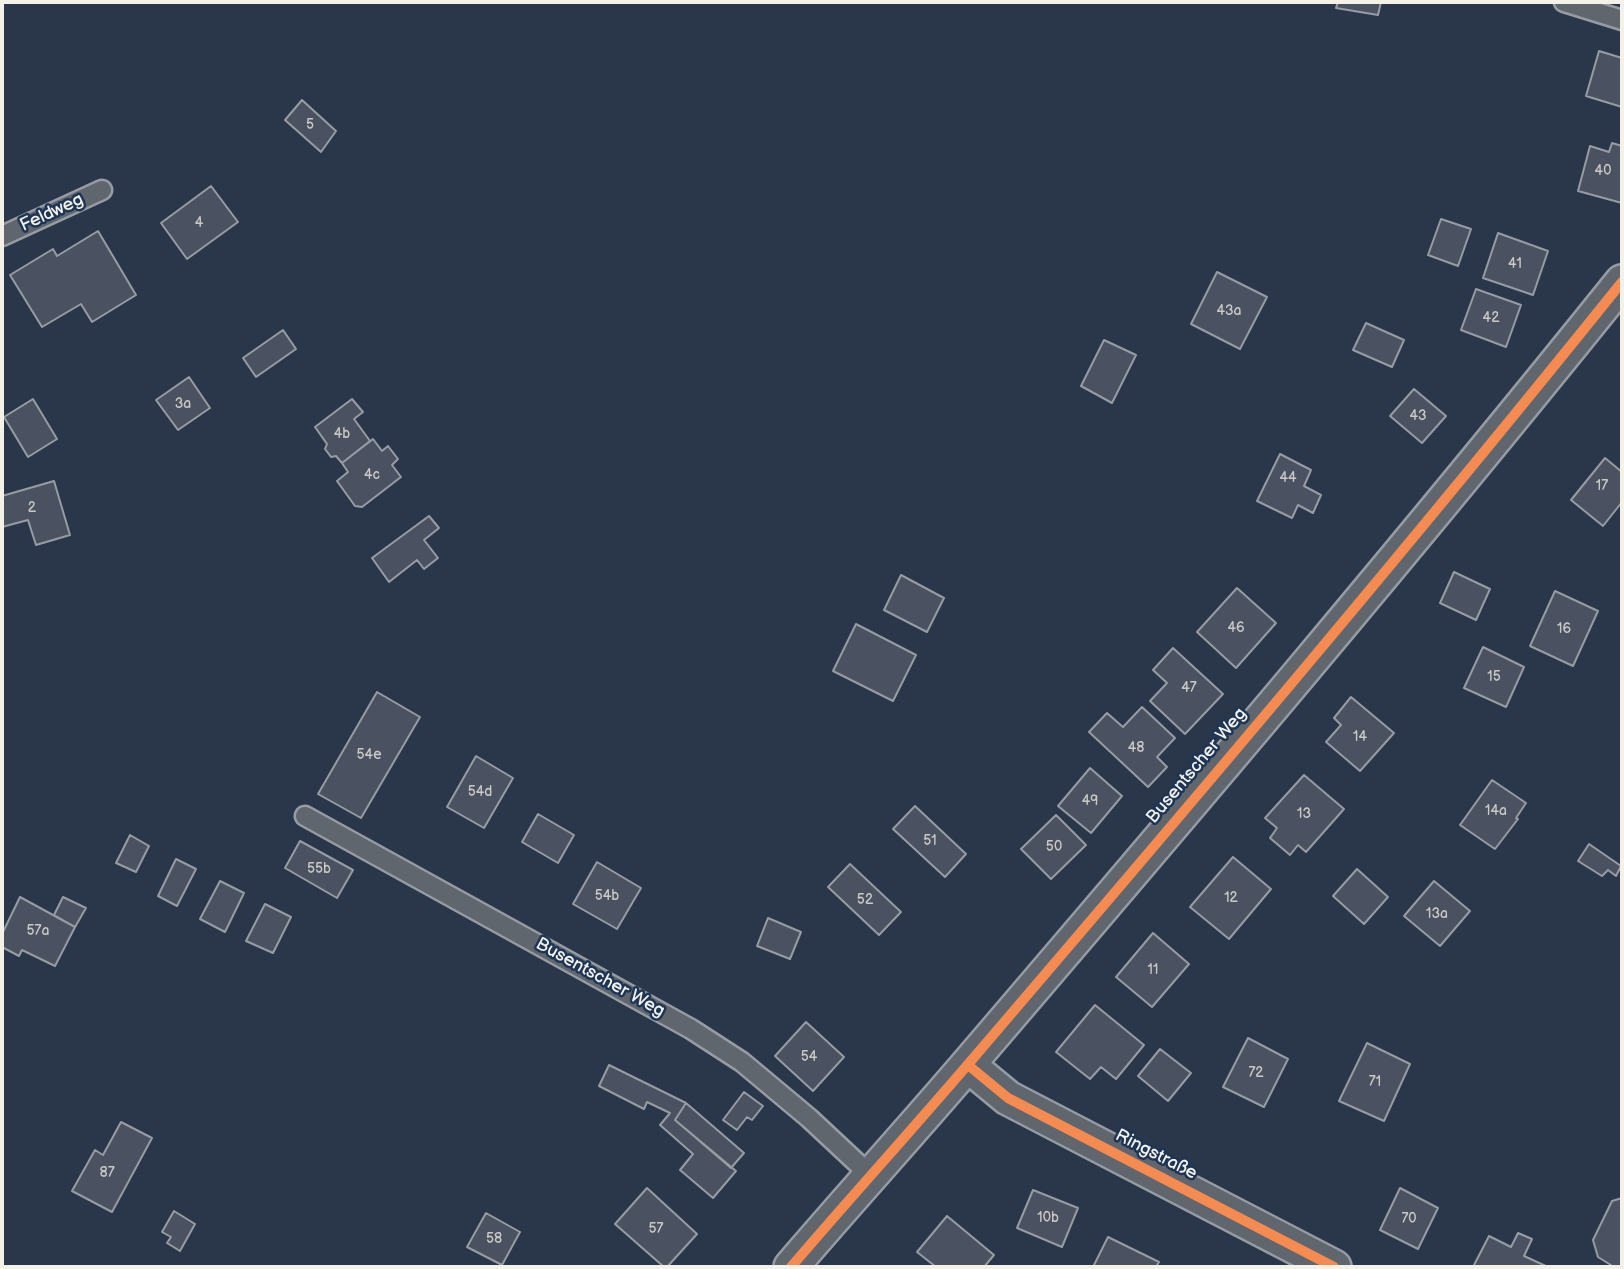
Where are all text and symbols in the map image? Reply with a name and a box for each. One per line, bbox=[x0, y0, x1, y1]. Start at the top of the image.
house number: 5 bbox=[306, 117, 314, 133]
house number: 40 bbox=[1595, 163, 1611, 179]
street label: Feldweg bbox=[17, 189, 87, 237]
house number: 4 bbox=[195, 215, 203, 231]
house number: 41 bbox=[1508, 256, 1522, 272]
house number: 43a bbox=[1216, 303, 1242, 319]
house number: 42 bbox=[1483, 310, 1499, 326]
house number: 3a bbox=[175, 396, 191, 412]
house number: 43 bbox=[1409, 408, 1427, 424]
house number: 4b bbox=[334, 426, 350, 442]
house number: 4c bbox=[364, 467, 380, 483]
house number: 44 bbox=[1279, 470, 1297, 486]
house number: 17 bbox=[1596, 478, 1608, 494]
house number: 2 bbox=[28, 500, 36, 516]
house number: 46 bbox=[1227, 620, 1245, 636]
house number: 16 bbox=[1557, 621, 1571, 637]
house number: 15 bbox=[1487, 669, 1501, 685]
house number: 47 bbox=[1181, 680, 1197, 696]
street label: Busentscher Weg bbox=[1142, 704, 1252, 828]
house number: 14 bbox=[1353, 729, 1367, 745]
house number: 48 bbox=[1128, 740, 1144, 756]
house number: 54e bbox=[357, 747, 381, 763]
house number: 54d bbox=[468, 784, 492, 800]
house number: 49 bbox=[1082, 793, 1098, 809]
house number: 14a bbox=[1485, 803, 1507, 819]
house number: 13 bbox=[1297, 806, 1311, 822]
house number: 51 bbox=[923, 833, 937, 849]
house number: 50 bbox=[1046, 839, 1062, 855]
house number: 55b bbox=[307, 861, 331, 877]
house number: 54b bbox=[595, 888, 619, 904]
house number: 12 bbox=[1224, 890, 1238, 906]
house number: 52 bbox=[857, 892, 873, 908]
house number: 13a bbox=[1426, 906, 1448, 922]
house number: 57a bbox=[27, 923, 49, 939]
street label: Busentscher Weg bbox=[532, 934, 668, 1022]
house number: 11 bbox=[1148, 962, 1158, 978]
house number: 54 bbox=[801, 1049, 817, 1065]
house number: 72 bbox=[1248, 1065, 1264, 1081]
house number: 71 bbox=[1369, 1074, 1381, 1090]
street label: Ringstraße bbox=[1111, 1125, 1201, 1185]
house number: 87 bbox=[99, 1165, 115, 1181]
house number: 10b bbox=[1037, 1210, 1059, 1226]
house number: 70 bbox=[1401, 1211, 1417, 1227]
house number: 57 bbox=[649, 1221, 663, 1237]
house number: 58 bbox=[486, 1231, 502, 1247]

